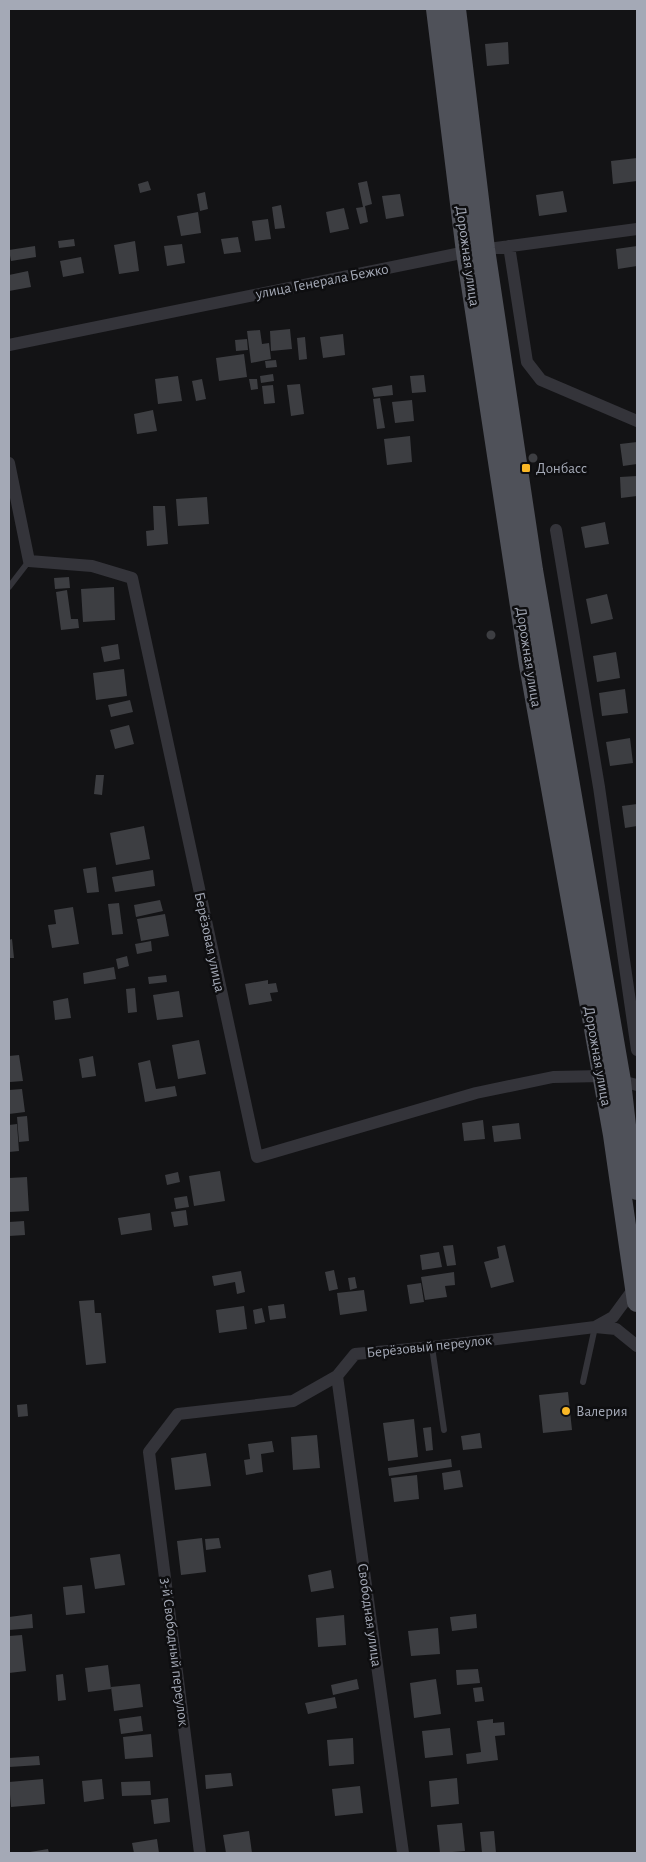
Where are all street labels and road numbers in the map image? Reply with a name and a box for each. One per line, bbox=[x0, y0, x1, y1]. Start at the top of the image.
street label: Дорожная улица bbox=[453, 205, 482, 307]
street label: улица Генерала Бежко bbox=[253, 261, 390, 302]
street label: Дорожная улица bbox=[513, 606, 544, 708]
street label: Берёзовая улица bbox=[192, 891, 227, 994]
street label: Дорожная улица bbox=[581, 1005, 614, 1107]
street label: Берёзовый переулок bbox=[366, 1332, 492, 1361]
street label: Свободная улица bbox=[355, 1562, 384, 1668]
street label: 3-й Свободный переулок bbox=[158, 1577, 191, 1727]

